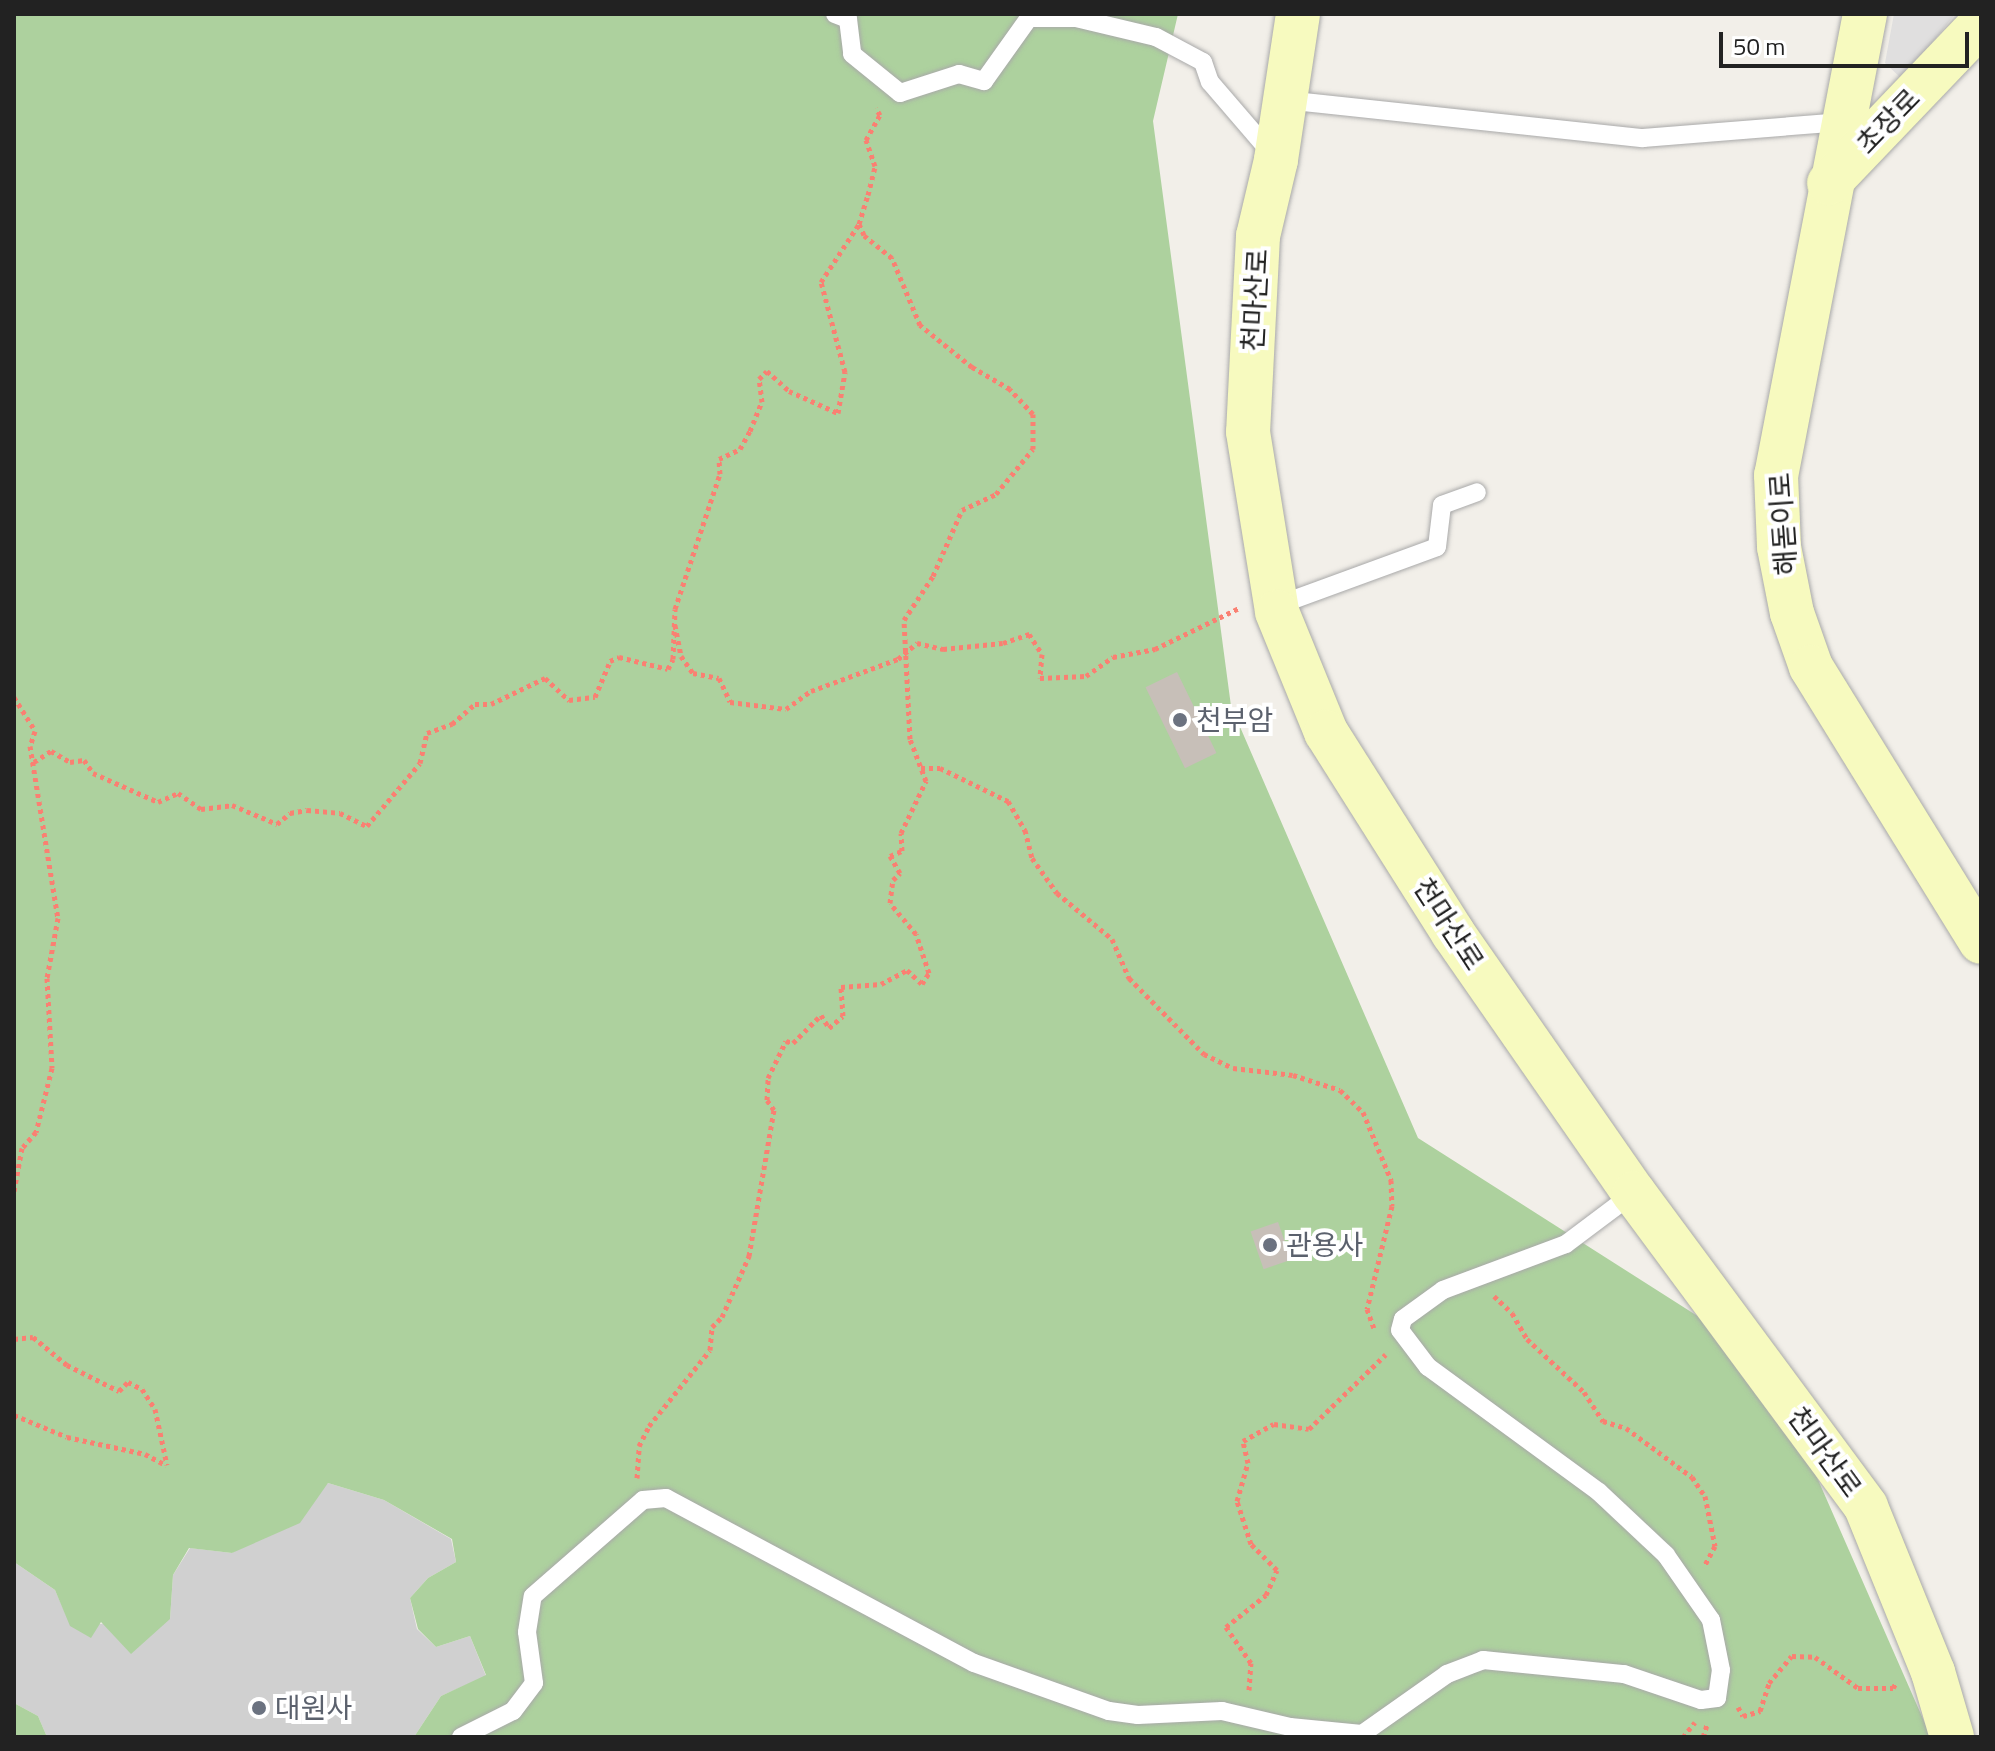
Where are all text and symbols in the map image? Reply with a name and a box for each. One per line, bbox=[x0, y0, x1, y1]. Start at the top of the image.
scale bar bbox=[1723, 16, 1973, 66]
text: 50 m bbox=[1733, 28, 1785, 64]
street label: 초장로 bbox=[1849, 82, 1927, 160]
street label: 천마산로 bbox=[1236, 248, 1274, 352]
street label: 해돋이로 bbox=[1763, 471, 1803, 577]
place label: 천부암 bbox=[1196, 703, 1273, 737]
marker: 천부암 bbox=[1171, 711, 1189, 729]
street label: 천마산로 bbox=[1407, 872, 1491, 976]
place label: 관용사 bbox=[1286, 1228, 1363, 1262]
marker: 관용사 bbox=[1261, 1236, 1279, 1254]
street label: 천마산로 bbox=[1781, 1400, 1869, 1504]
place label: 대원사 bbox=[275, 1691, 352, 1725]
marker: 대원사 bbox=[250, 1699, 268, 1717]

